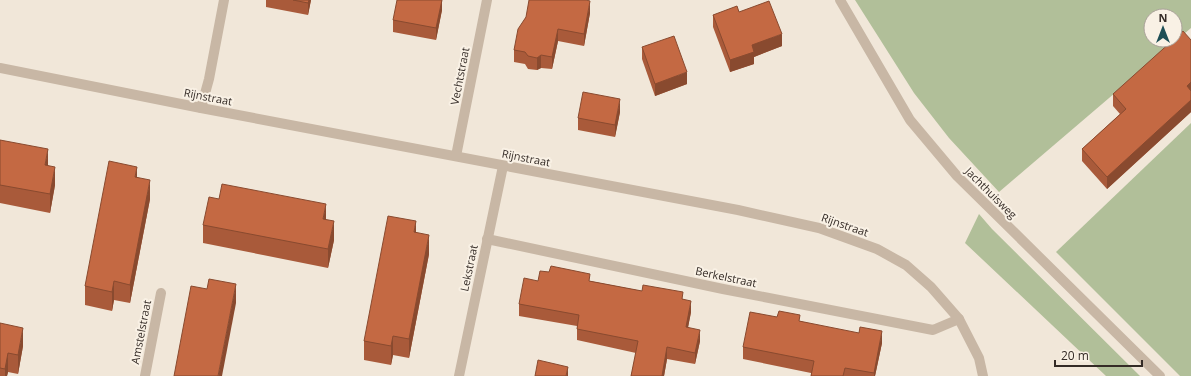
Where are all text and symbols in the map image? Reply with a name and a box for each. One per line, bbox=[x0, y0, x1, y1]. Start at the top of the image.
north arrow bbox=[1143, 8, 1183, 48]
text: N bbox=[1159, 10, 1167, 25]
street label: Vechtstraat bbox=[447, 46, 472, 106]
street label: Rijnstraat bbox=[183, 84, 234, 109]
street label: Rijnstraat bbox=[501, 145, 552, 170]
street label: Jachthuisweg bbox=[962, 163, 1020, 222]
street label: Rijnstraat bbox=[820, 209, 871, 240]
street label: Lekstraat bbox=[456, 243, 481, 293]
street label: Berkelstraat bbox=[694, 263, 758, 290]
street label: Amstelstraat bbox=[127, 298, 154, 365]
scale bar bbox=[1055, 342, 1142, 368]
text: 20 m bbox=[1061, 347, 1089, 364]

